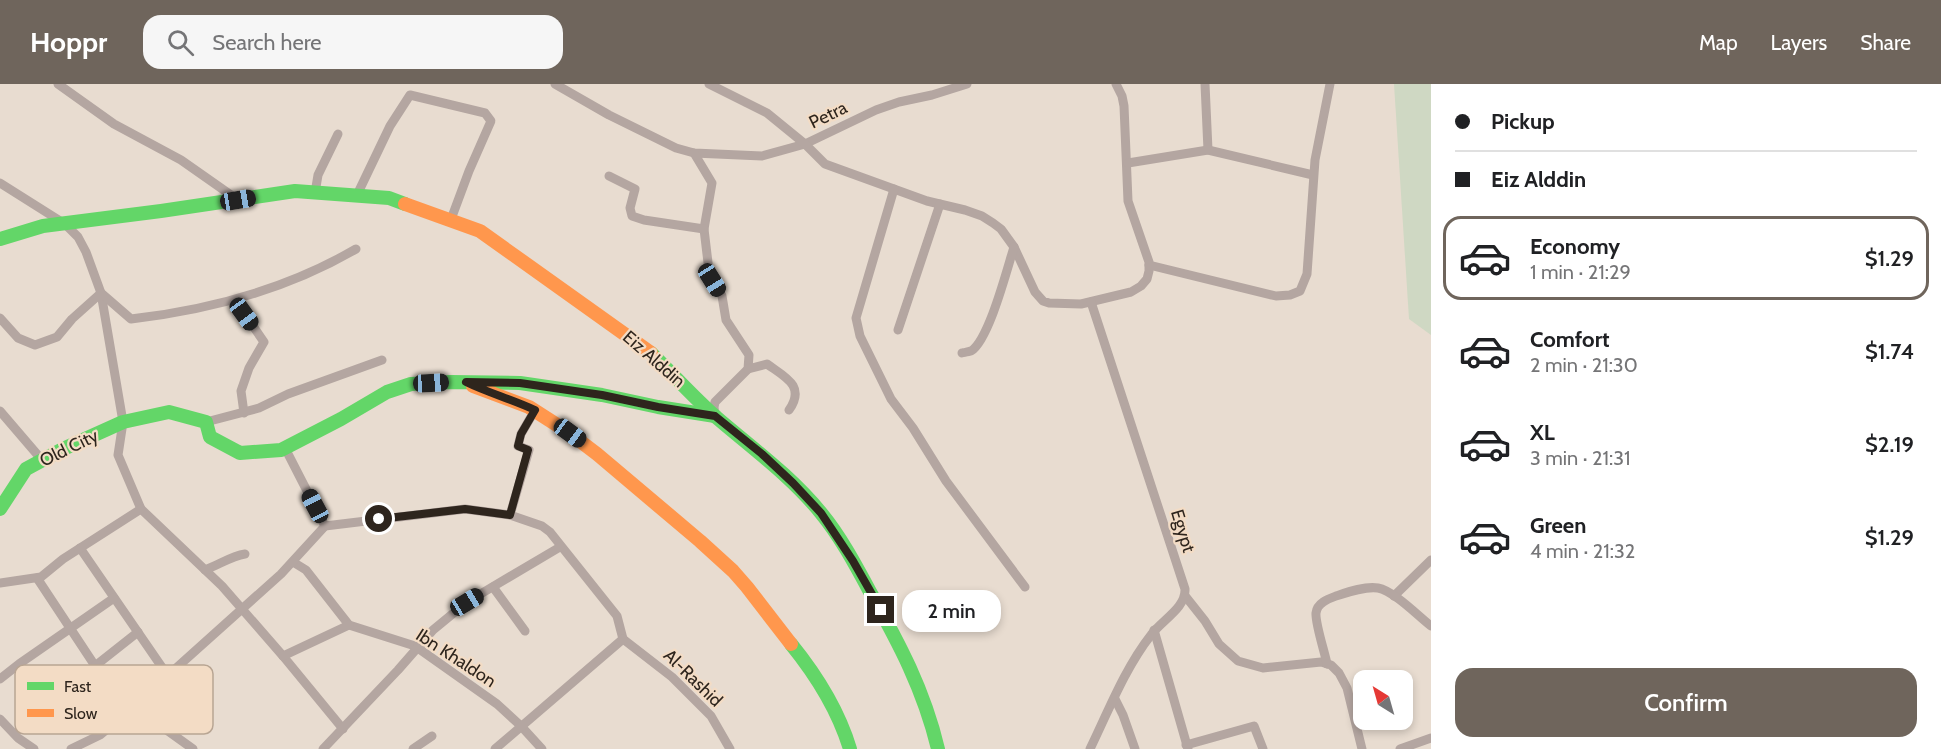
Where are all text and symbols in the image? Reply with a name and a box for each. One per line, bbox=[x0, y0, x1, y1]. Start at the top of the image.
search box bbox=[143, 15, 563, 69]
text: Hoppr bbox=[30, 25, 107, 59]
icon: search bbox=[164, 26, 197, 59]
text: Search here bbox=[212, 29, 322, 56]
text: Map bbox=[1699, 30, 1738, 55]
text: Layers bbox=[1771, 30, 1827, 55]
text: Share bbox=[1860, 30, 1911, 55]
street label: Petra bbox=[805, 96, 851, 134]
text: Pickup bbox=[1491, 108, 1555, 135]
text: Eiz Alddin bbox=[1491, 166, 1586, 193]
car bbox=[219, 188, 257, 212]
icon: car bbox=[1458, 231, 1512, 285]
text: Economy bbox=[1530, 233, 1620, 260]
text: $1.29 bbox=[1865, 245, 1914, 272]
car bbox=[695, 260, 729, 300]
text: 1 min · 21:29 bbox=[1530, 260, 1631, 284]
car bbox=[226, 294, 262, 334]
icon: car bbox=[1458, 324, 1512, 378]
street label: Eiz Alddin bbox=[618, 326, 690, 392]
text: Comfort bbox=[1530, 326, 1609, 353]
text: $1.74 bbox=[1865, 338, 1914, 365]
text: 2 min · 21:30 bbox=[1530, 353, 1638, 377]
car bbox=[413, 373, 449, 393]
car bbox=[550, 415, 590, 451]
icon: car bbox=[1458, 417, 1512, 471]
text: XL bbox=[1530, 419, 1555, 446]
street label: Old City bbox=[36, 424, 102, 472]
text: $2.19 bbox=[1865, 431, 1914, 458]
text: 3 min · 21:31 bbox=[1530, 446, 1631, 470]
car bbox=[299, 486, 331, 526]
route start bbox=[365, 505, 392, 532]
street label: Egypt bbox=[1166, 507, 1200, 555]
icon: car bbox=[1458, 510, 1512, 564]
text: Green bbox=[1530, 512, 1586, 539]
text: $1.29 bbox=[1865, 524, 1914, 551]
text: 4 min · 21:32 bbox=[1530, 539, 1635, 563]
car bbox=[447, 585, 487, 619]
callout: 2 min bbox=[902, 589, 1001, 631]
route end bbox=[867, 596, 894, 623]
text: 2 min bbox=[927, 599, 976, 623]
street label: Ibn Khaldon bbox=[412, 624, 500, 692]
street label: Al-Rashid bbox=[659, 645, 727, 711]
legend bbox=[15, 665, 213, 734]
button: Confirm bbox=[1455, 668, 1917, 737]
north arrow bbox=[1353, 670, 1413, 730]
map controls bbox=[1353, 670, 1413, 730]
text: Fast bbox=[64, 677, 92, 696]
text: Slow bbox=[64, 704, 98, 723]

